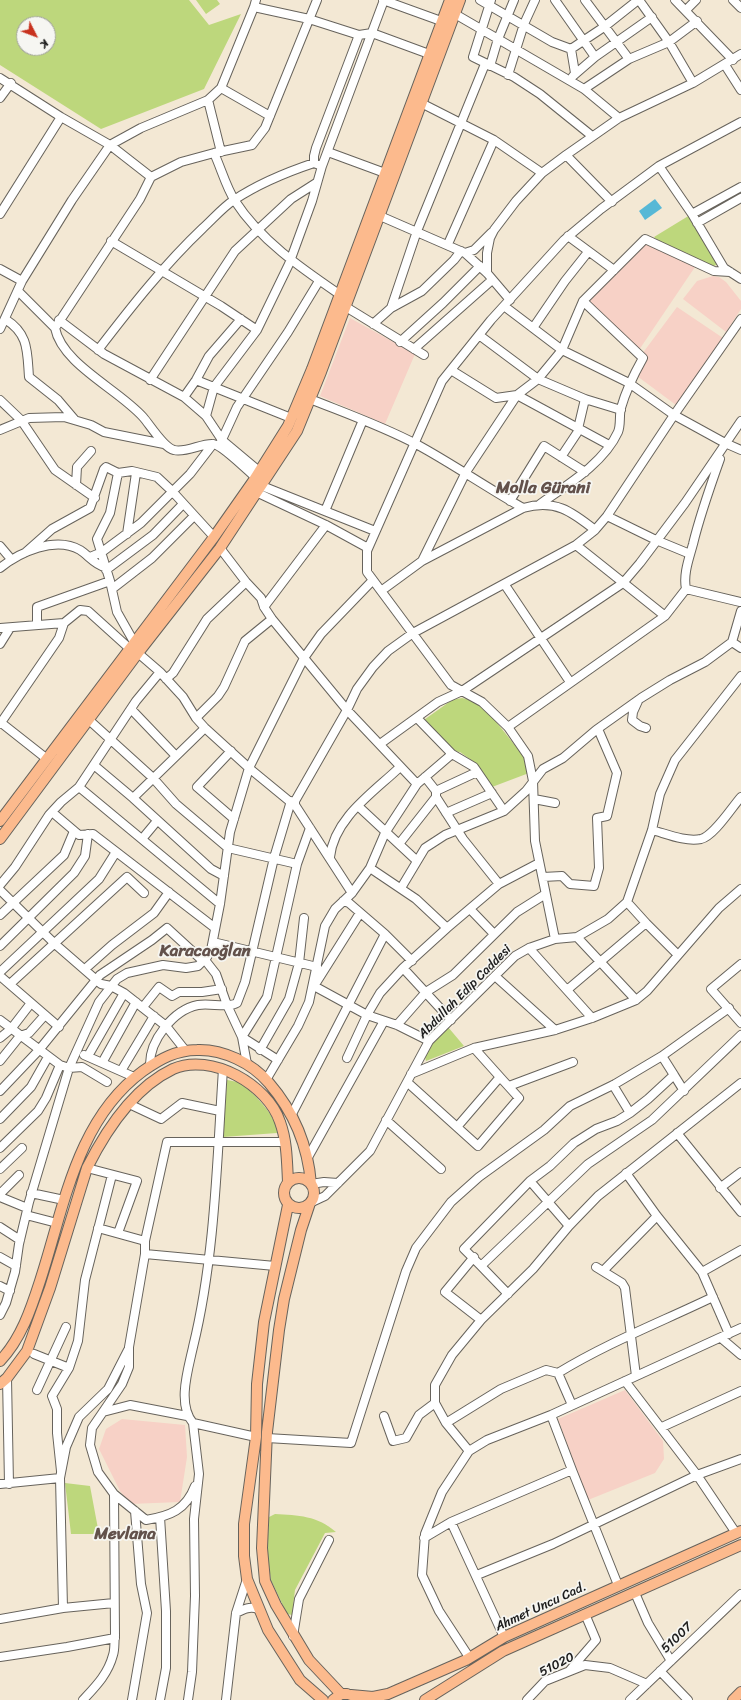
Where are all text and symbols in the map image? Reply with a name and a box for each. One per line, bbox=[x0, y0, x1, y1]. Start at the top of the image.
north arrow bbox=[16, 16, 56, 56]
text: K bbox=[35, 35, 54, 53]
district label: Molla Gürani bbox=[496, 479, 590, 499]
district label: Karacaoğlan bbox=[159, 942, 251, 962]
street label: Abdullah Edip Caddesi bbox=[415, 942, 515, 1042]
district label: Mevlana bbox=[94, 1525, 156, 1545]
street label: Ahmet Uncu Cad. bbox=[493, 1579, 589, 1635]
street label: 51007 bbox=[658, 1619, 696, 1657]
street label: 51020 bbox=[537, 1650, 577, 1680]

